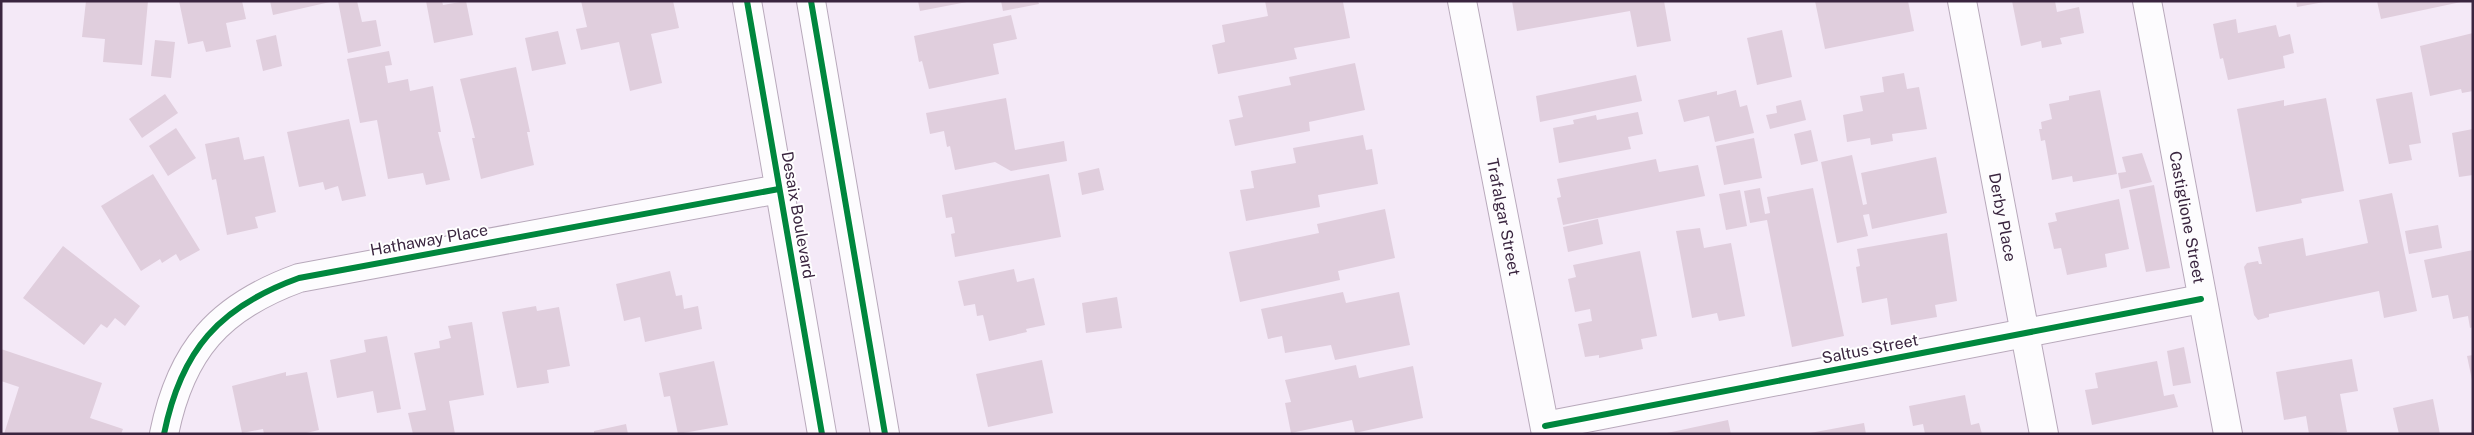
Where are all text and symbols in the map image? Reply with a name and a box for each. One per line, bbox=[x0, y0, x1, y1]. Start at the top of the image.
street label: Castiglione Street bbox=[2166, 149, 2209, 285]
street label: Desaix Boulevard bbox=[777, 150, 819, 280]
street label: Trafalgar Street bbox=[1483, 157, 1525, 277]
street label: Derby Place bbox=[1985, 171, 2021, 263]
street label: Hathaway Place bbox=[369, 220, 489, 260]
street label: Saltus Street bbox=[1820, 330, 1920, 368]

